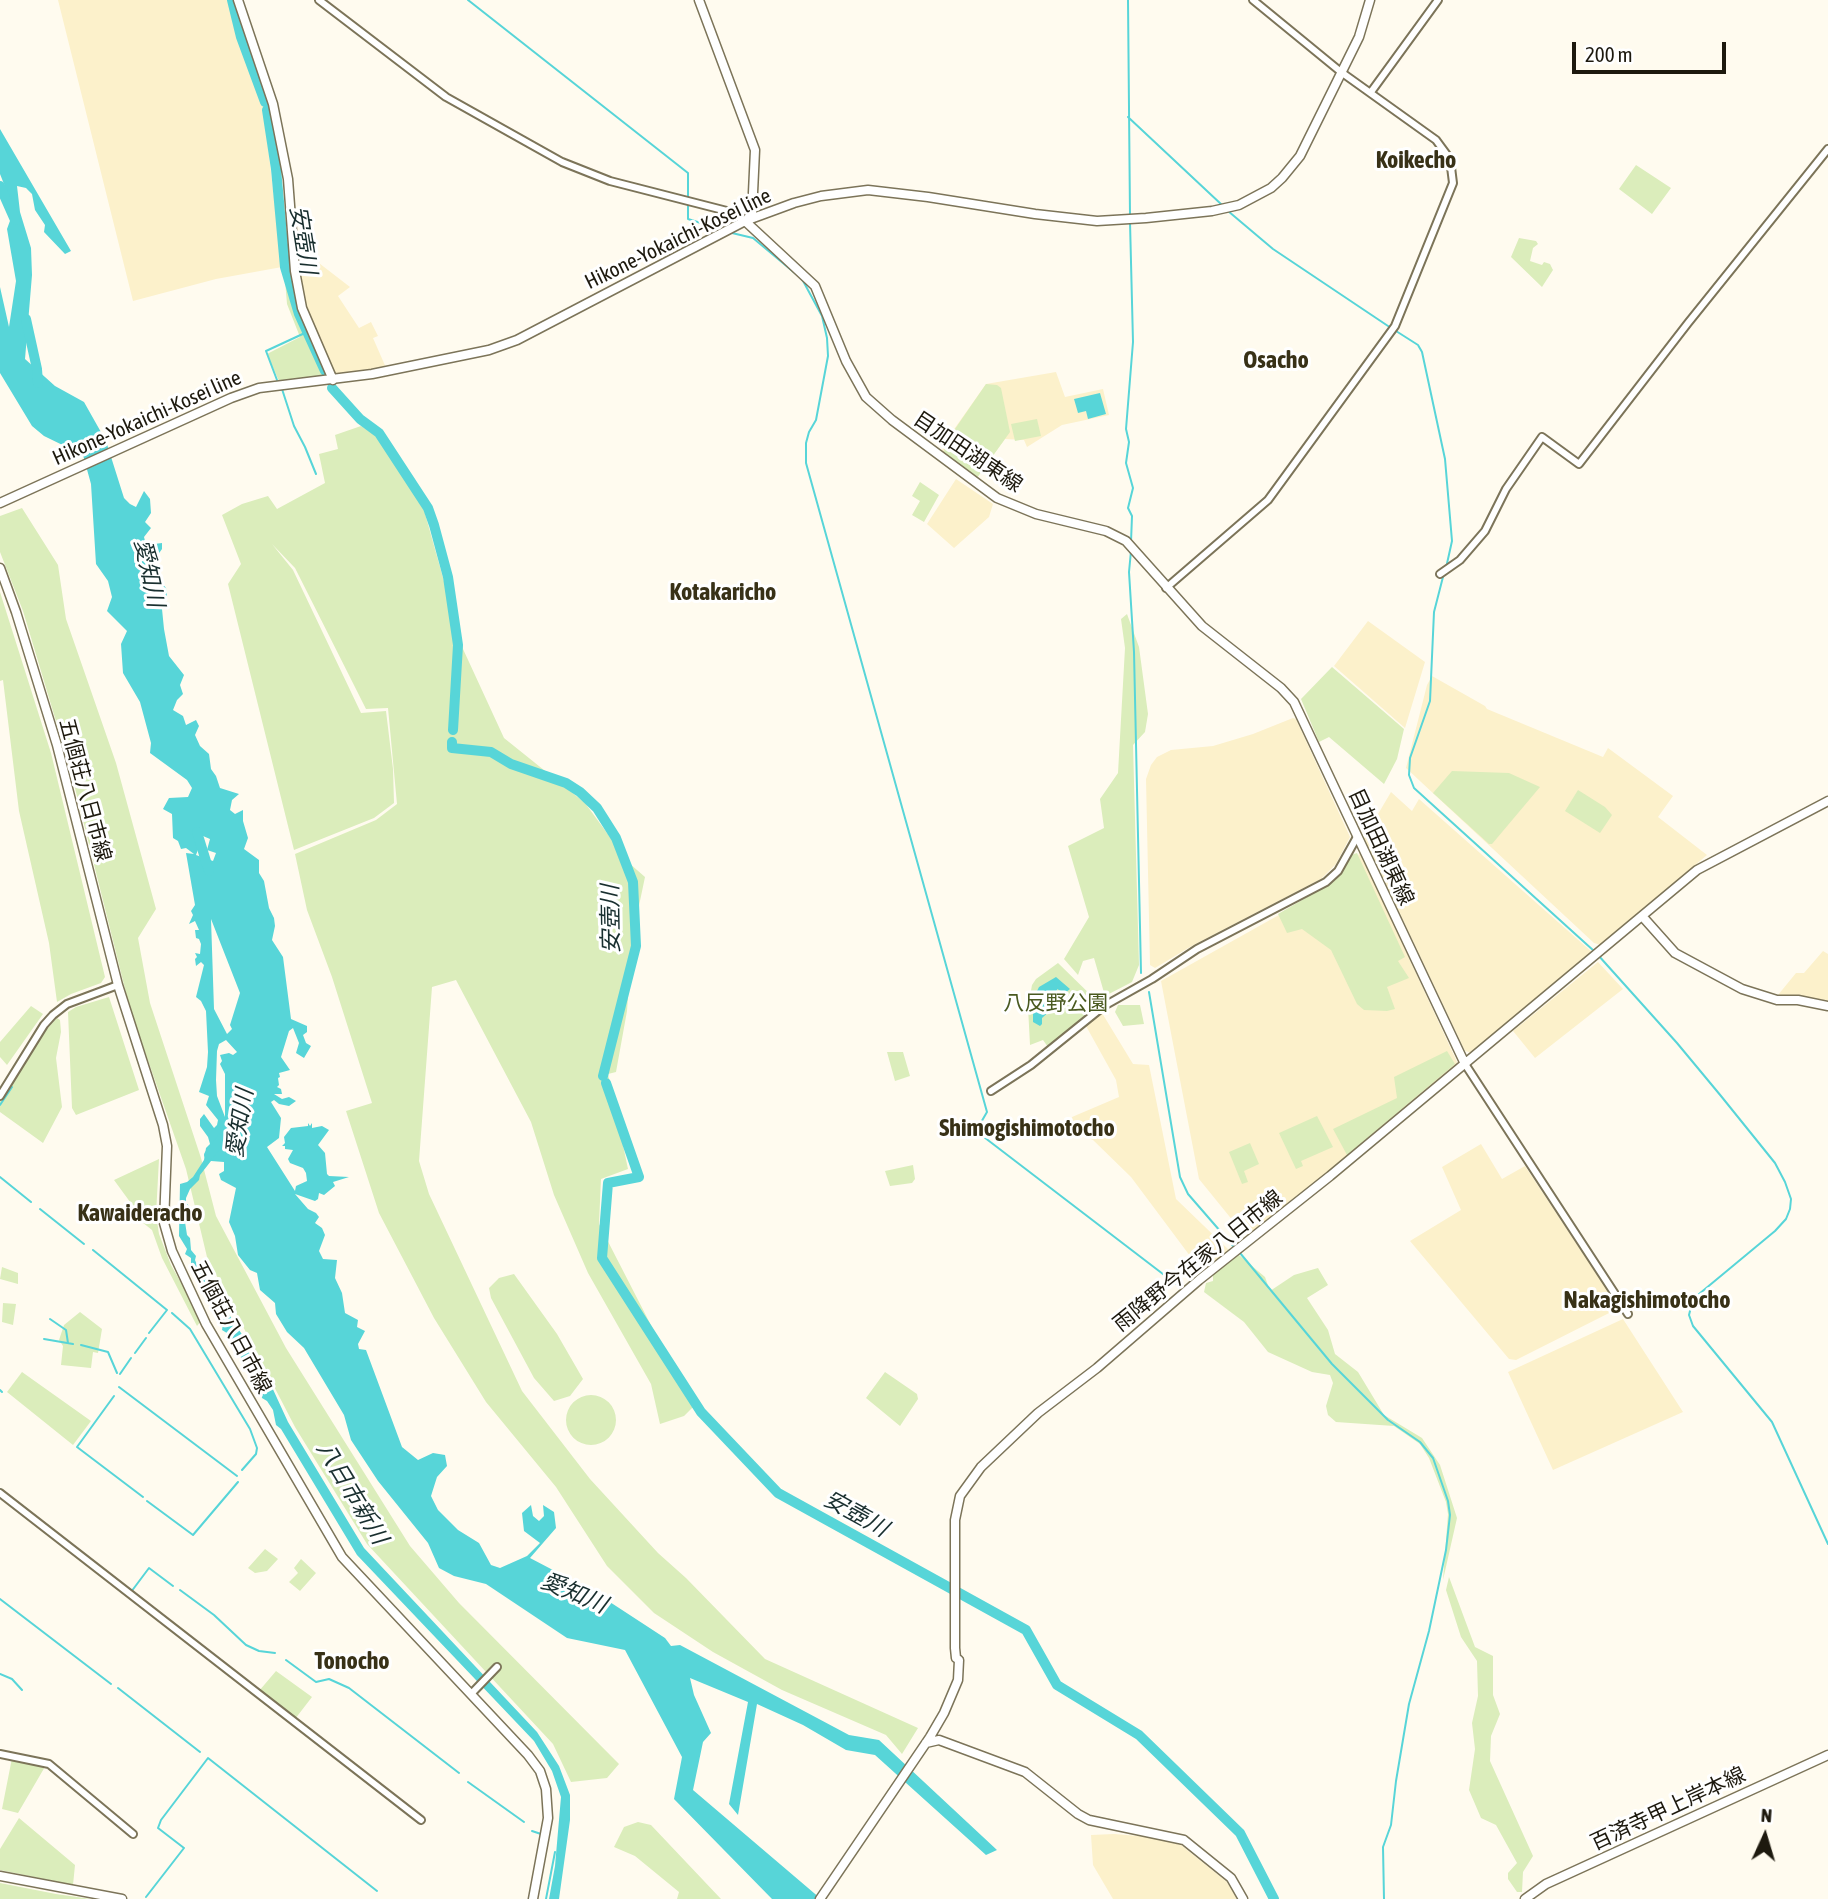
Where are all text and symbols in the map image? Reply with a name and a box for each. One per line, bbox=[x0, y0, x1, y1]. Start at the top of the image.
scale bar bbox=[1576, 28, 1730, 72]
text: 200 m bbox=[1585, 42, 1633, 66]
district label: Koikecho bbox=[1376, 146, 1456, 174]
street label: Hikone-Yokaichi-Kosei line bbox=[581, 183, 775, 295]
water label: 安壺川 bbox=[284, 204, 322, 276]
district label: Osacho bbox=[1243, 346, 1309, 374]
street label: Hikone-Yokaichi-Kosei line bbox=[49, 365, 245, 471]
street label: 目加田湖東線 bbox=[909, 406, 1027, 498]
water label: 愛知川 bbox=[128, 536, 170, 610]
district label: Kotakaricho bbox=[670, 578, 776, 606]
street label: 五個荘八日市線 bbox=[54, 716, 116, 864]
street label: 目加田湖東線 bbox=[1343, 785, 1419, 909]
water label: 安壺川 bbox=[597, 884, 625, 954]
park label: 八反野公園 bbox=[1004, 990, 1108, 1016]
water label: 愛知川 bbox=[221, 1087, 259, 1159]
district label: Shimogishimotocho bbox=[939, 1114, 1115, 1142]
street label: 雨降野今在家八日市線 bbox=[1108, 1185, 1288, 1337]
district label: Kawaideracho bbox=[77, 1199, 203, 1227]
street label: 五個荘八日市線 bbox=[185, 1256, 277, 1398]
district label: Nakagishimotocho bbox=[1564, 1286, 1730, 1314]
water label: 八日市新川 bbox=[311, 1437, 393, 1549]
water label: 安壺川 bbox=[819, 1485, 893, 1543]
water label: 愛知川 bbox=[537, 1567, 611, 1619]
district label: Tonocho bbox=[314, 1647, 390, 1675]
street label: 百済寺甲上岸本線 bbox=[1587, 1762, 1749, 1856]
north arrow bbox=[1730, 1801, 1800, 1871]
text: N bbox=[1760, 1804, 1773, 1826]

